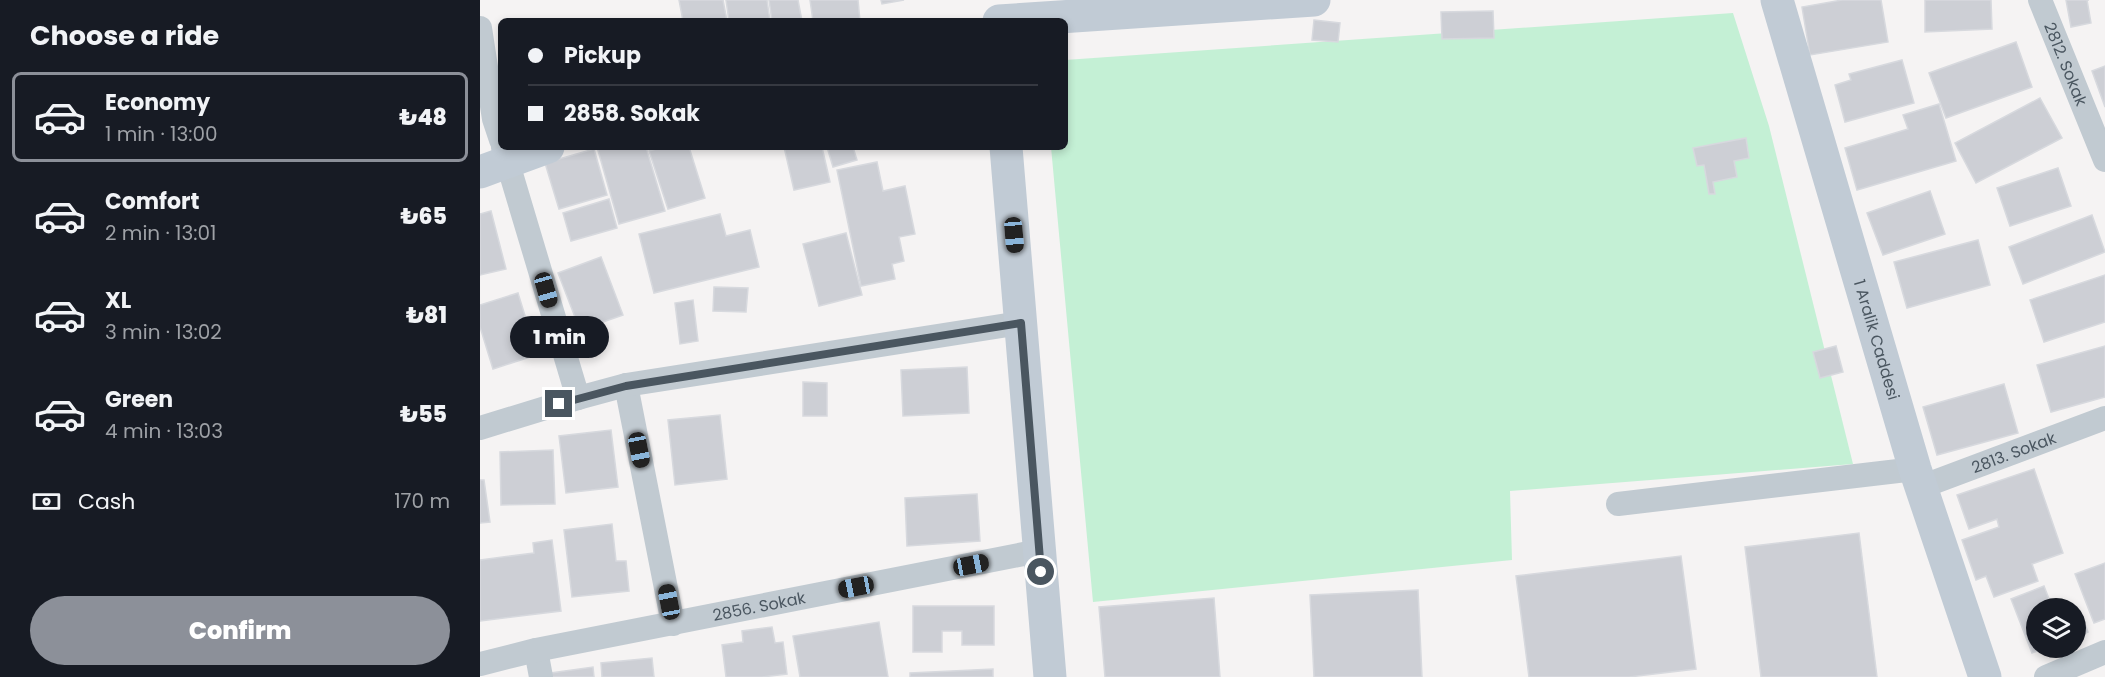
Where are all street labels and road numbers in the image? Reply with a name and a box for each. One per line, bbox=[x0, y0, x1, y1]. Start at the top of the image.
street label: 2812. Sokak bbox=[2039, 19, 2094, 110]
street label: 1 Aralik Caddesi bbox=[1848, 277, 1906, 403]
street label: 2813. Sokak bbox=[1968, 426, 2060, 479]
street label: 2856. Sokak bbox=[711, 586, 808, 626]

